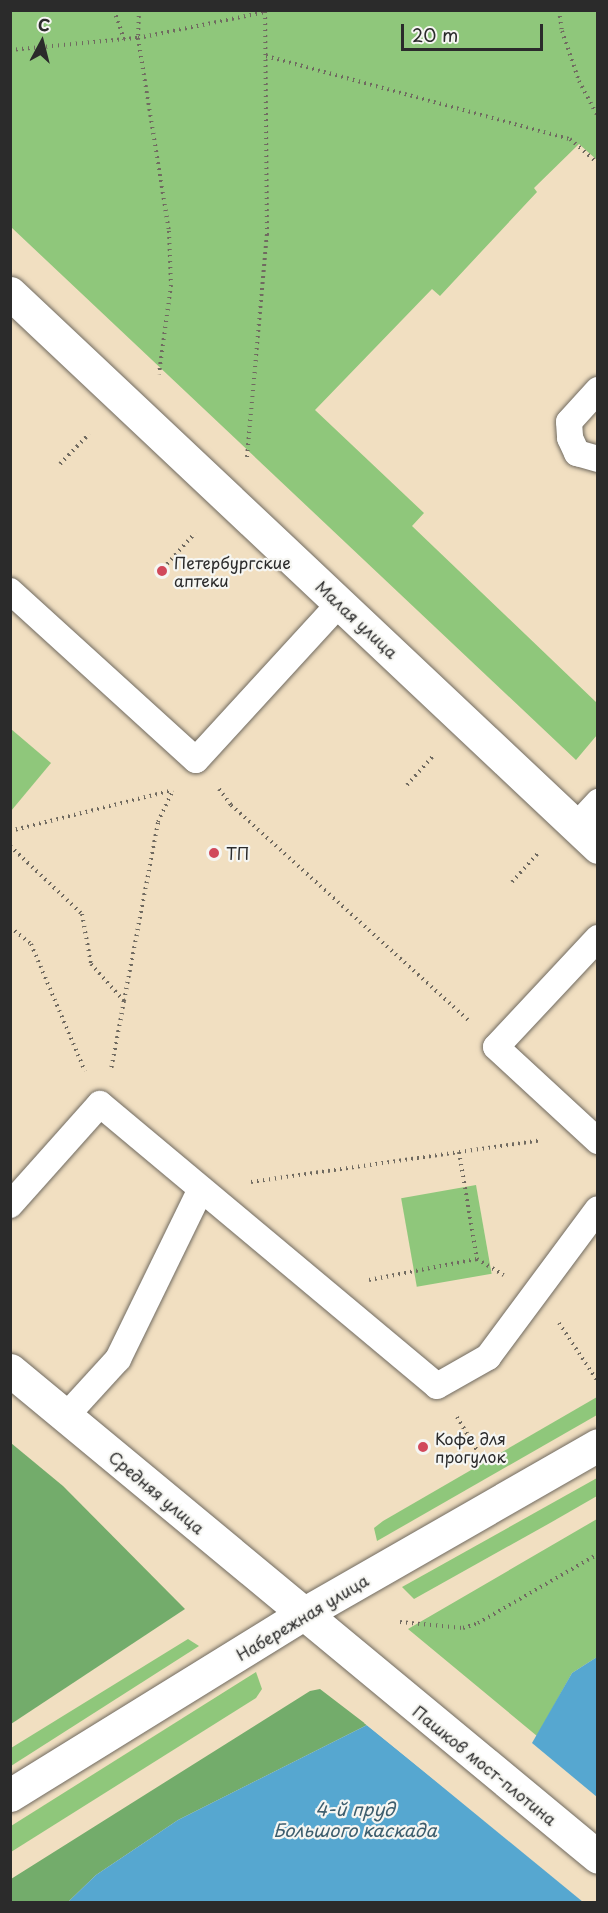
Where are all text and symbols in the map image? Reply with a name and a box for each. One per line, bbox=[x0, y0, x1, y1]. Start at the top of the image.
text: С bbox=[37, 11, 52, 37]
north arrow bbox=[12, 12, 72, 72]
scale bar bbox=[404, 12, 546, 50]
text: 20 m bbox=[412, 21, 458, 48]
place label: Петербургские аптеки bbox=[174, 552, 291, 590]
marker: Петербургские аптеки bbox=[155, 564, 169, 578]
street label: Малая улица bbox=[312, 576, 402, 662]
place label: ТП bbox=[226, 843, 249, 863]
marker: ТП bbox=[207, 846, 221, 860]
place label: Кофе для прогулок bbox=[435, 1428, 507, 1466]
marker: Кофе для прогулок bbox=[416, 1440, 430, 1454]
street label: Средняя улица bbox=[105, 1446, 209, 1538]
street label: Набережная улица bbox=[232, 1570, 372, 1664]
street label: Пашков мост-плотина bbox=[409, 1701, 561, 1829]
water label: 4-й пруд Большого каскада bbox=[273, 1799, 437, 1842]

